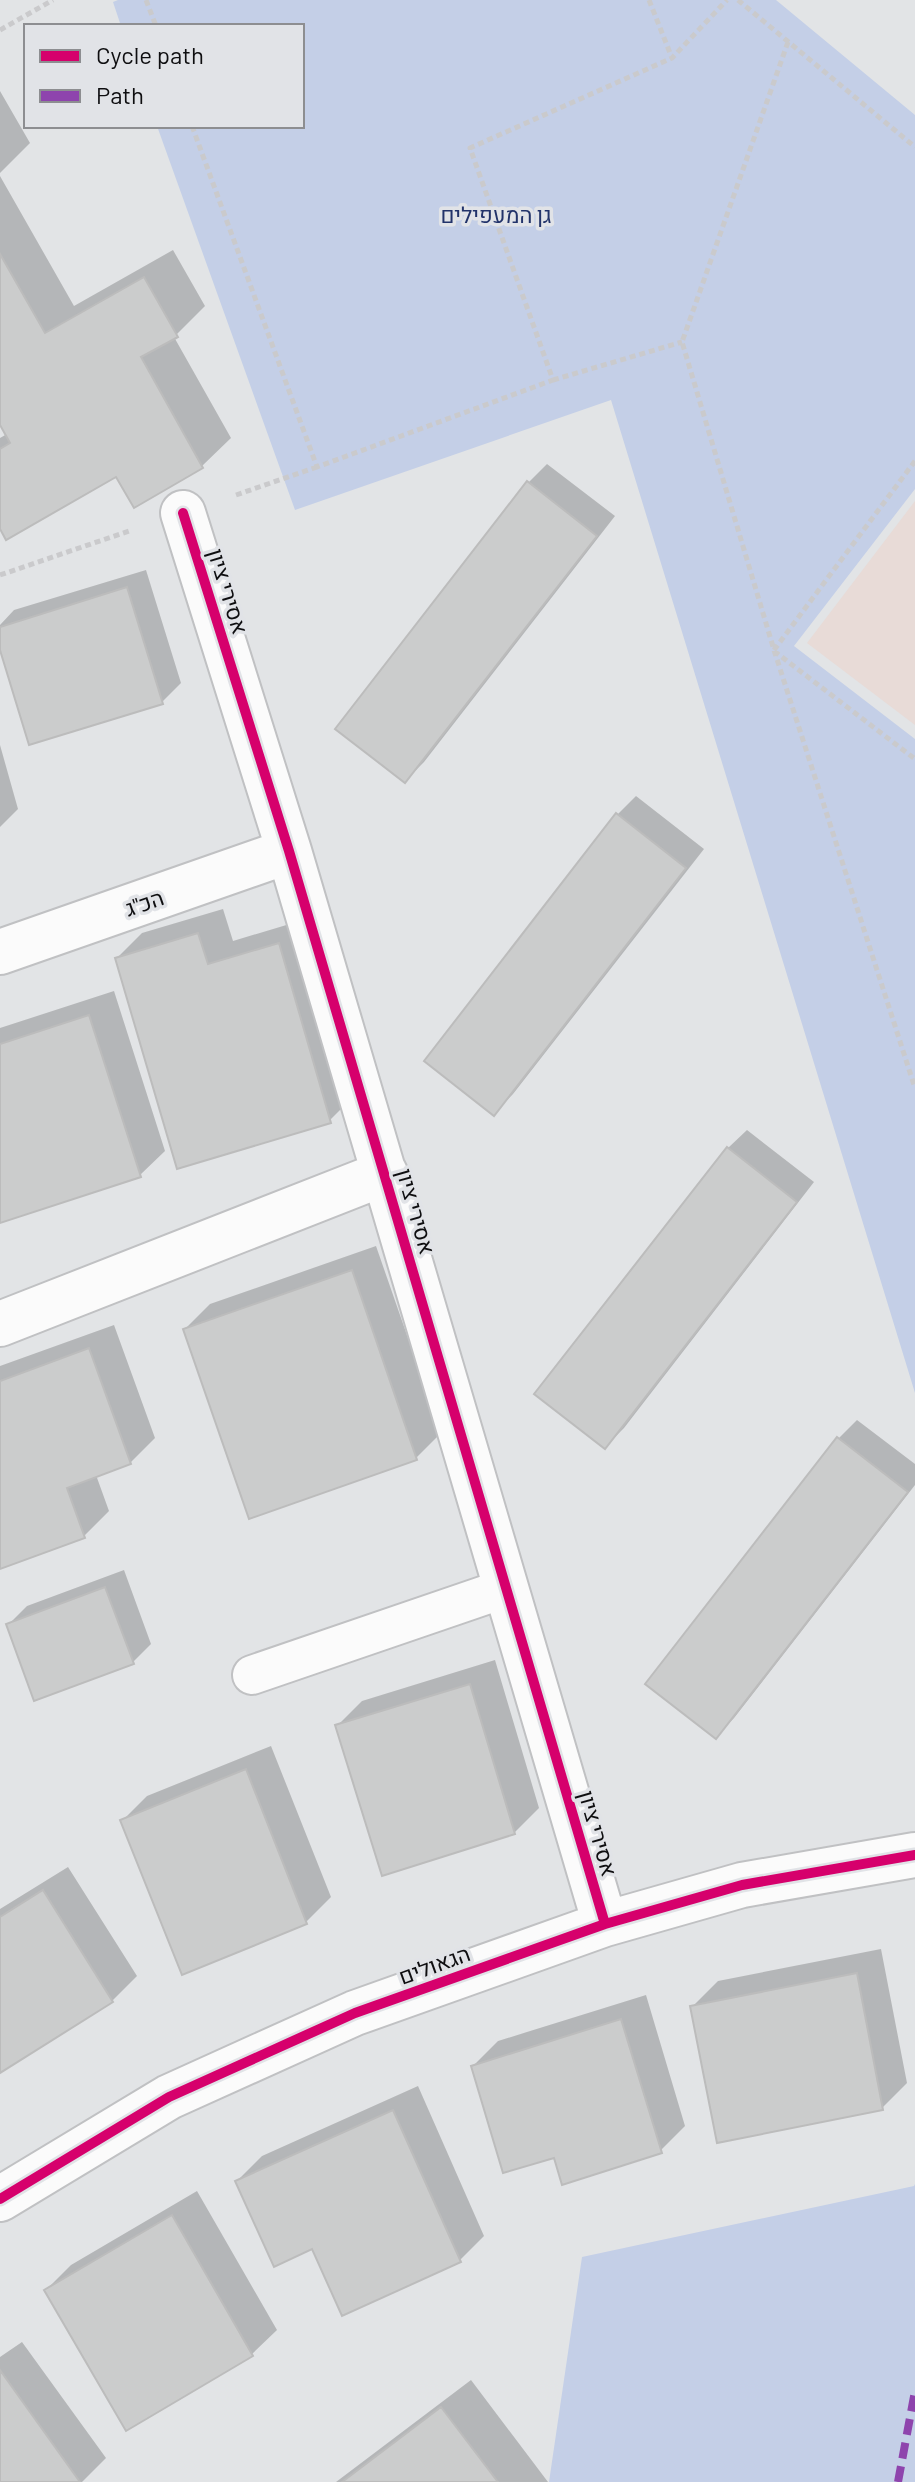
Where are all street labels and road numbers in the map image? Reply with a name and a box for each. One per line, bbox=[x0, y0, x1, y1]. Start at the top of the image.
street label: אסירי ציון bbox=[204, 545, 254, 637]
street label: הכ"ג bbox=[121, 883, 167, 921]
street label: אסירי ציון bbox=[392, 1165, 442, 1257]
street label: אסירי ציון bbox=[574, 1787, 624, 1879]
street label: הגאולים bbox=[395, 1939, 473, 1989]

